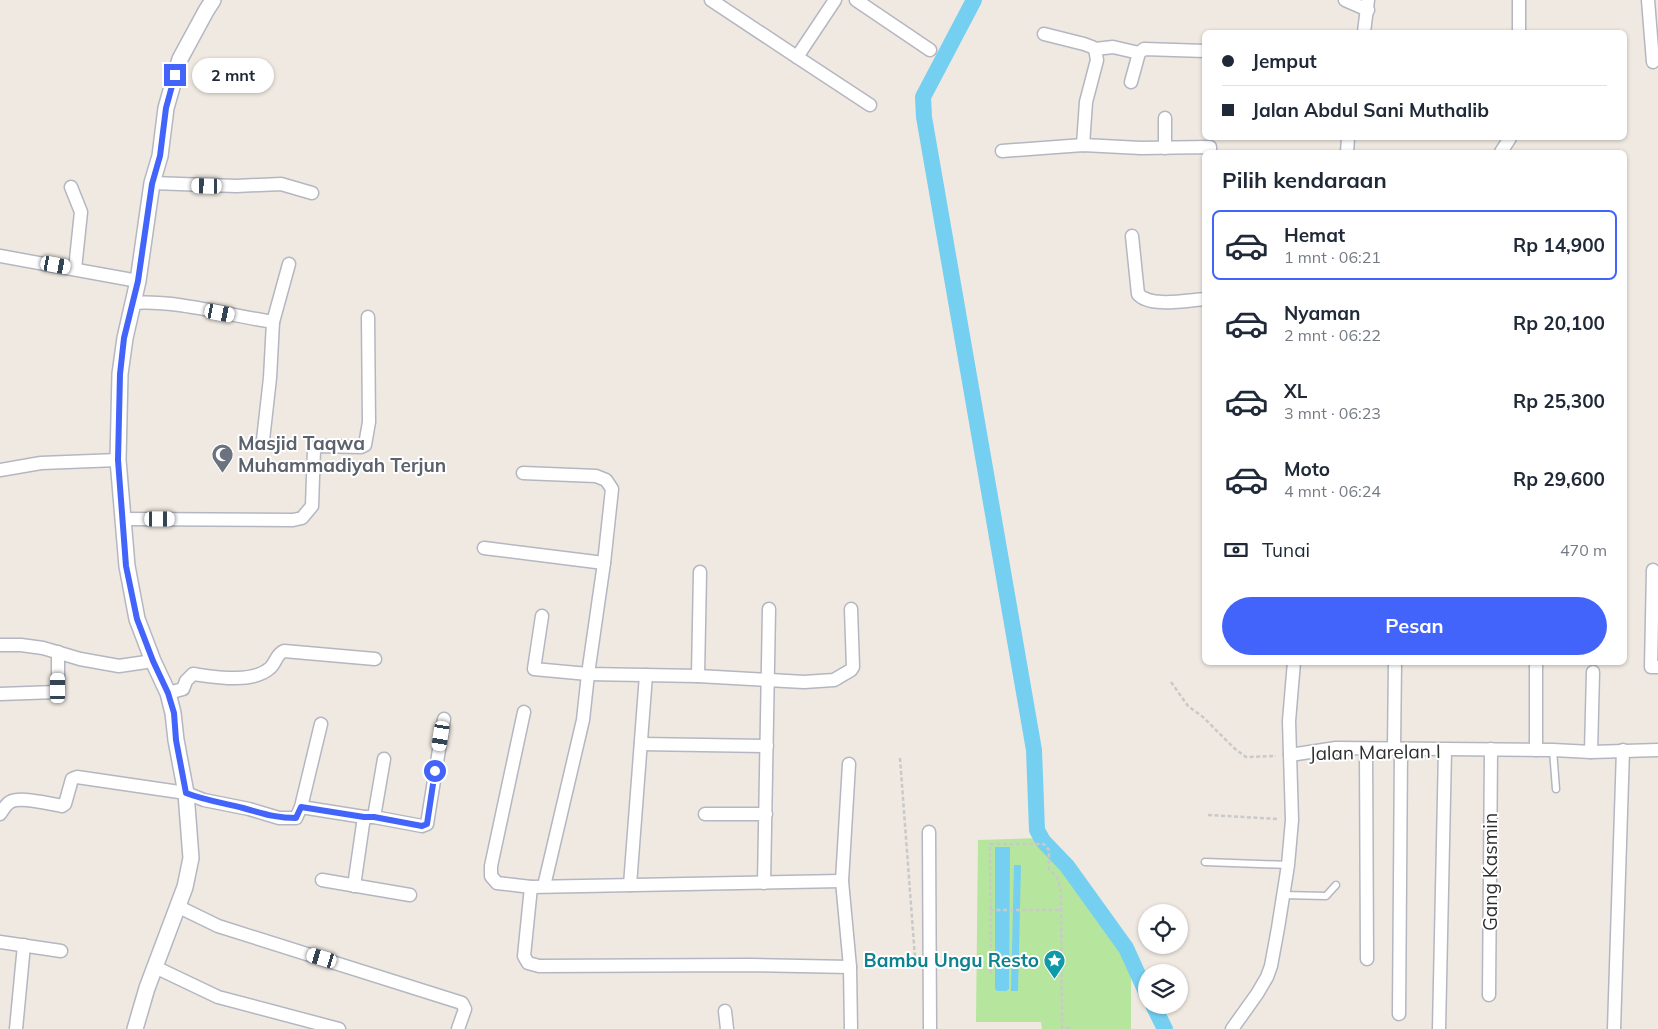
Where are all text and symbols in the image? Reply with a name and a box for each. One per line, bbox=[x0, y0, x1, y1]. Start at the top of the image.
text: Jemput bbox=[1252, 49, 1317, 73]
callout: 2 mnt bbox=[192, 58, 275, 92]
route end bbox=[164, 64, 186, 86]
text: 2 mnt bbox=[211, 65, 255, 85]
text: Jalan Abdul Sani Muthalib bbox=[1252, 98, 1489, 122]
text: Pilih kendaraan bbox=[1222, 166, 1387, 194]
car bbox=[191, 178, 222, 194]
icon: car bbox=[1224, 223, 1269, 268]
text: Hemat bbox=[1284, 223, 1345, 247]
text: Rp 14,900 bbox=[1513, 233, 1605, 257]
text: 1 mnt · 06:21 bbox=[1284, 247, 1381, 267]
car bbox=[39, 255, 72, 275]
icon: car bbox=[1224, 301, 1269, 346]
text: Nyaman bbox=[1284, 301, 1361, 325]
car bbox=[203, 303, 236, 323]
text: Rp 20,100 bbox=[1513, 311, 1605, 335]
text: 2 mnt · 06:22 bbox=[1284, 325, 1381, 345]
icon: car bbox=[1224, 379, 1269, 424]
text: XL bbox=[1284, 379, 1307, 403]
text: Rp 25,300 bbox=[1513, 389, 1605, 413]
text: 3 mnt · 06:23 bbox=[1284, 403, 1381, 423]
place label: Masjid Taqwa Muhammadiyah Terjun bbox=[238, 431, 446, 477]
mosque icon: Masjid Taqwa Muhammadiyah Terjun bbox=[210, 442, 234, 473]
icon: car bbox=[1224, 457, 1269, 502]
text: Moto bbox=[1284, 457, 1330, 481]
text: Rp 29,600 bbox=[1513, 467, 1605, 491]
text: 4 mnt · 06:24 bbox=[1284, 481, 1381, 501]
car bbox=[145, 512, 175, 527]
icon: cash bbox=[1222, 536, 1250, 564]
text: Tunai bbox=[1262, 538, 1310, 562]
text: 470 m bbox=[1560, 540, 1607, 560]
button: Pesan bbox=[1222, 597, 1607, 655]
car bbox=[50, 673, 65, 703]
car bbox=[431, 720, 450, 752]
street label: Jalan Marelan I bbox=[1309, 739, 1441, 765]
route start bbox=[424, 760, 446, 782]
street label: Gang Kasmin bbox=[1478, 813, 1502, 931]
map controls bbox=[1138, 904, 1188, 1014]
button: locate bbox=[1138, 904, 1188, 954]
car bbox=[305, 946, 338, 970]
place label: Bambu Ungu Resto bbox=[864, 948, 1039, 972]
place icon: Bambu Ungu Resto bbox=[1043, 948, 1067, 979]
button: layers bbox=[1138, 964, 1188, 1014]

